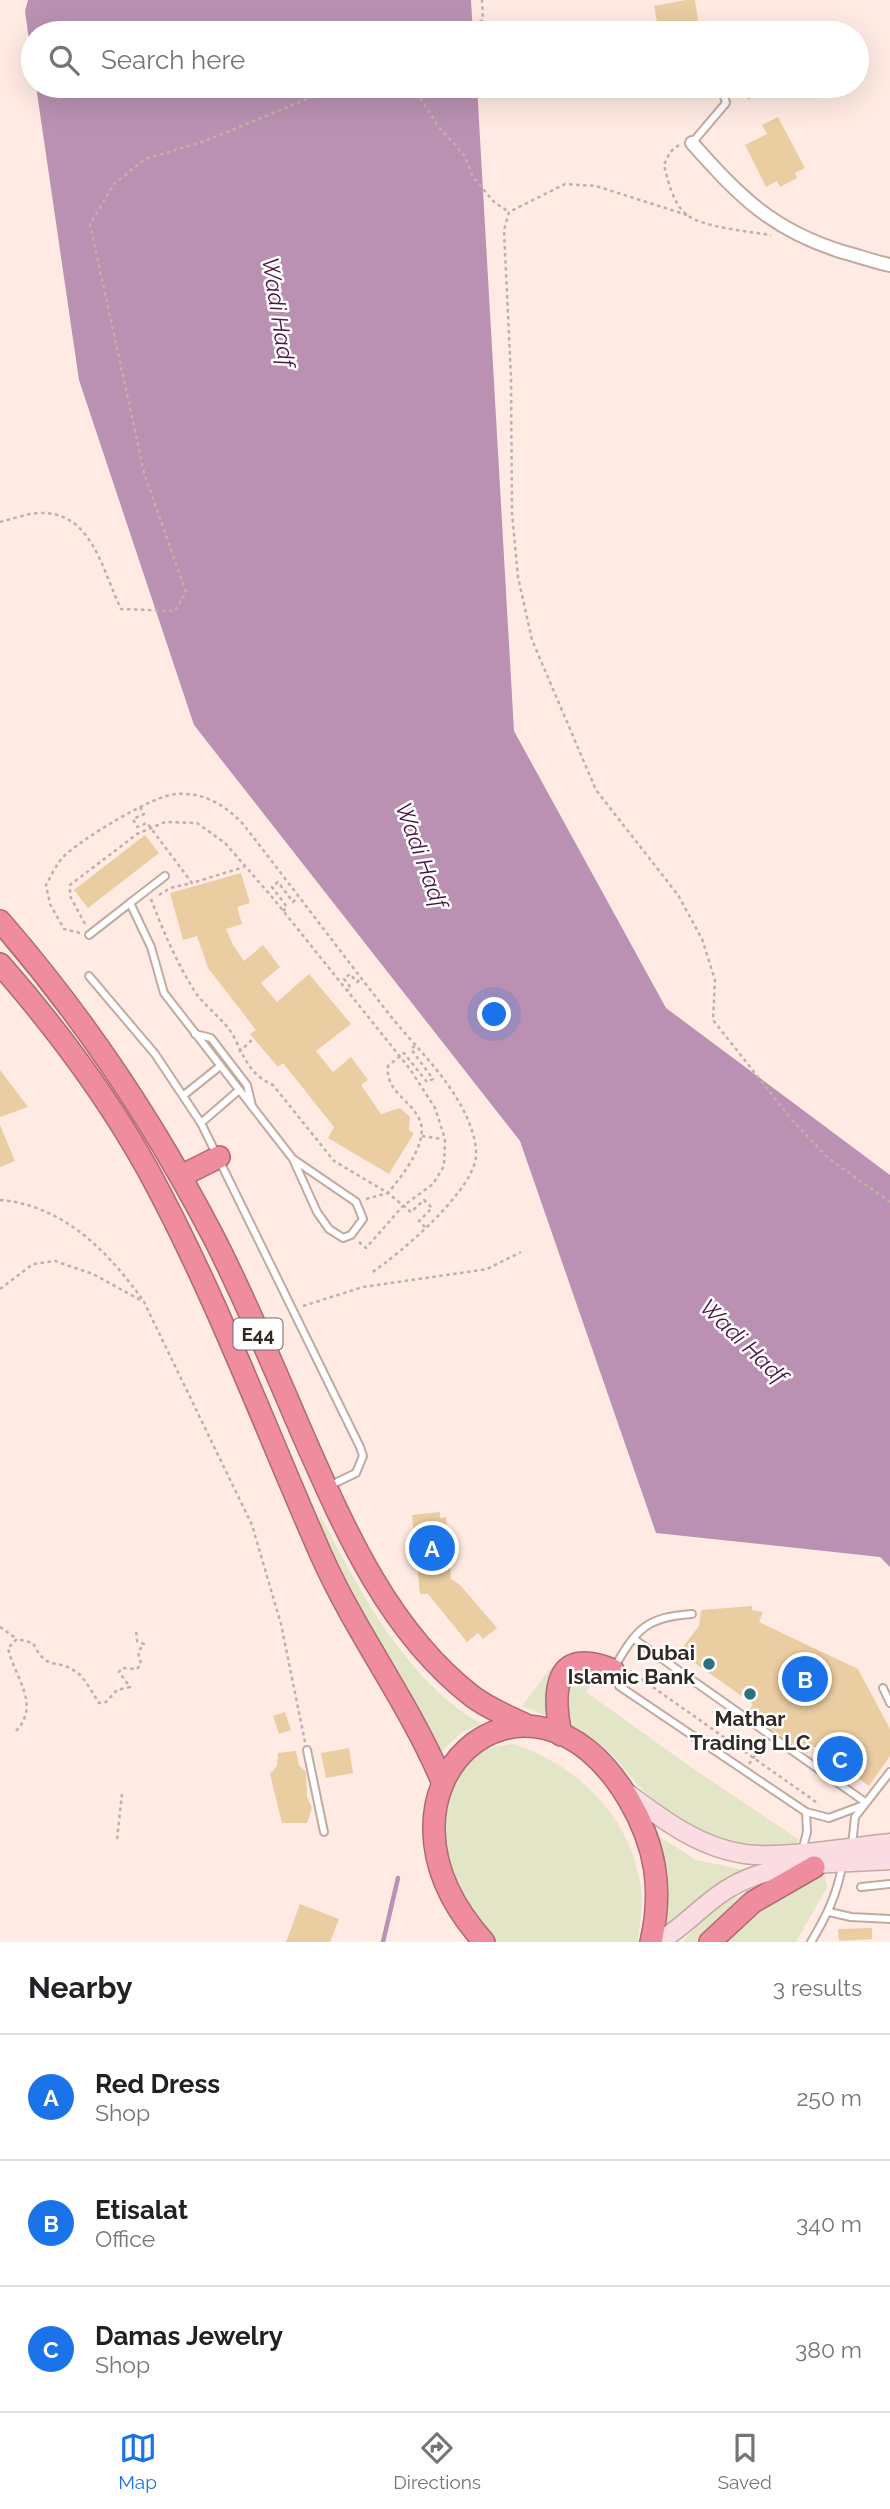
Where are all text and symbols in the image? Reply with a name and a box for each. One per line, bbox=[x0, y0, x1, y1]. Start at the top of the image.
search box bbox=[21, 21, 869, 98]
icon: search bbox=[45, 41, 83, 79]
text: Search here bbox=[101, 45, 245, 75]
water label: Wadi Hadf bbox=[257, 255, 301, 371]
water label: Wadi Hadf bbox=[390, 798, 455, 914]
your location bbox=[477, 997, 511, 1031]
water label: Wadi Hadf bbox=[695, 1293, 795, 1391]
road number: E44 bbox=[233, 1318, 282, 1350]
pin: A bbox=[409, 1522, 455, 1574]
place label: Dubai Islamic Bank bbox=[568, 1640, 695, 1689]
pin: B bbox=[782, 1653, 828, 1705]
marker: Dubai Islamic Bank bbox=[701, 1656, 717, 1672]
marker: Mathar Trading LLC bbox=[742, 1686, 758, 1702]
place label: Mathar Trading LLC bbox=[690, 1706, 810, 1755]
pin: C bbox=[817, 1733, 863, 1785]
text: Nearby bbox=[28, 1970, 132, 2005]
text: 3 results bbox=[773, 1974, 862, 2001]
text: Red Dress bbox=[95, 2069, 220, 2099]
text: A bbox=[43, 2084, 59, 2111]
text: 250 m bbox=[796, 2084, 862, 2111]
text: Shop bbox=[95, 2099, 150, 2126]
text: Etisalat bbox=[95, 2195, 188, 2225]
text: B bbox=[43, 2210, 59, 2237]
text: 340 m bbox=[796, 2210, 862, 2237]
text: Office bbox=[95, 2225, 155, 2252]
text: Damas Jewelry bbox=[95, 2321, 283, 2351]
text: C bbox=[43, 2336, 59, 2363]
text: 380 m bbox=[795, 2336, 862, 2363]
text: Shop bbox=[95, 2351, 150, 2378]
tab: Map bbox=[118, 2429, 157, 2493]
tab: Directions bbox=[393, 2429, 481, 2493]
tab: Saved bbox=[717, 2429, 772, 2493]

